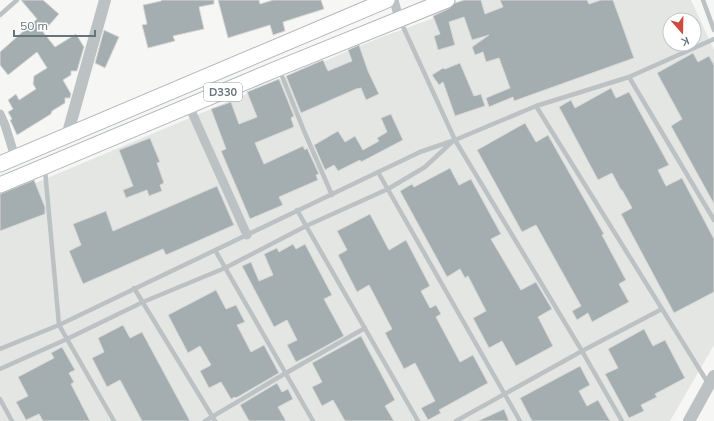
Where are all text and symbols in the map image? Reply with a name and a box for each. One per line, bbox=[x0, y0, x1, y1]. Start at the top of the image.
scale bar bbox=[14, 12, 95, 38]
north arrow bbox=[662, 12, 702, 52]
text: 50 m bbox=[20, 18, 48, 33]
text: K bbox=[679, 34, 691, 49]
road number: D330 bbox=[204, 83, 242, 101]

